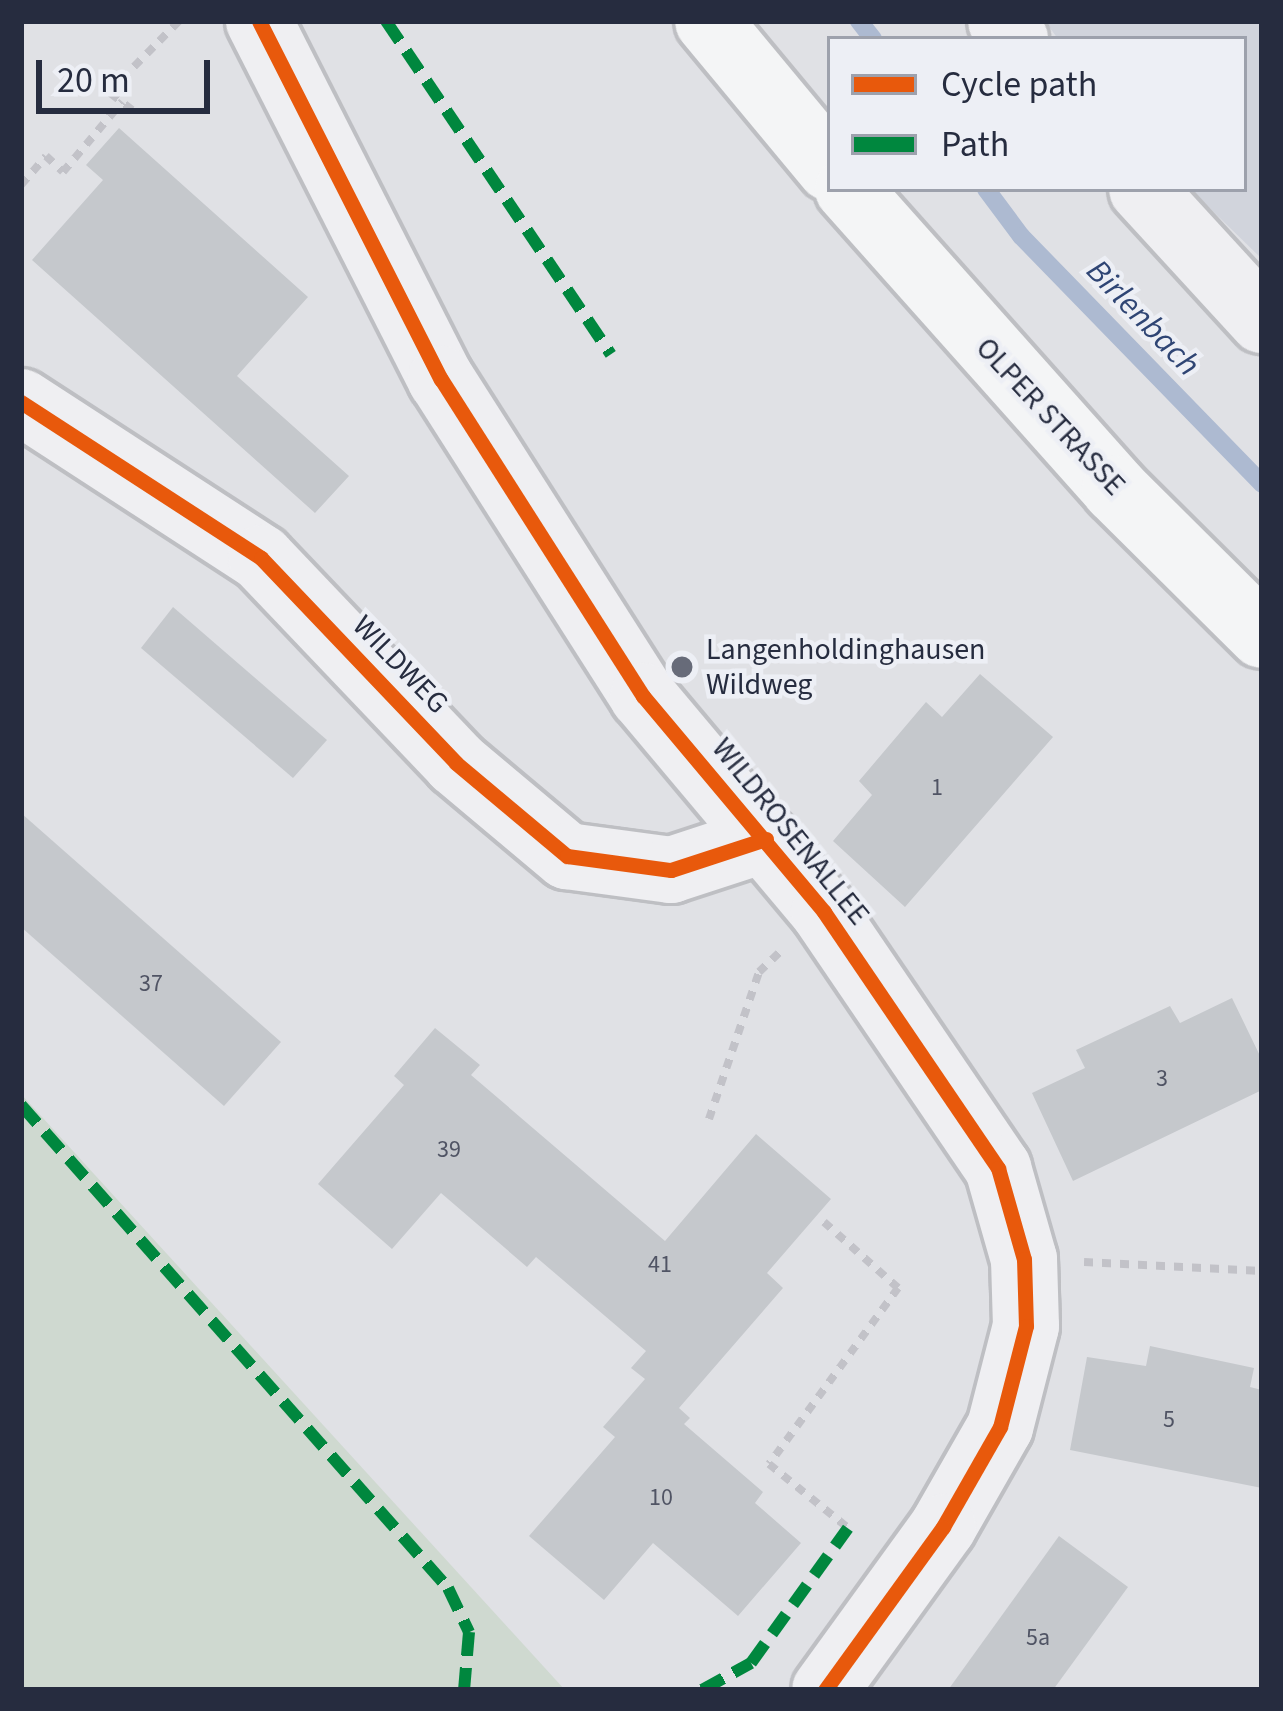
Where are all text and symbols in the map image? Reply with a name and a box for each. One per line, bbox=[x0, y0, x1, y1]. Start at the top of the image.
scale bar bbox=[42, 36, 216, 110]
legend bbox=[827, 36, 1247, 192]
text: 20 m bbox=[57, 55, 130, 106]
text: Cycle path bbox=[941, 59, 1097, 110]
text: Path bbox=[941, 119, 1009, 170]
water label: Birlenbach bbox=[1078, 252, 1208, 384]
street label: OLPER STRASSE bbox=[968, 331, 1132, 503]
street label: WILDWEG bbox=[345, 609, 455, 721]
place label: Langenholdinghausen Wildweg bbox=[706, 632, 986, 702]
marker: Langenholdinghausen Wildweg bbox=[669, 654, 695, 680]
street label: WILDROSENALLEE bbox=[704, 731, 876, 933]
house number: 1 bbox=[931, 774, 943, 802]
house number: 37 bbox=[139, 970, 163, 998]
house number: 3 bbox=[1156, 1065, 1168, 1093]
house number: 39 bbox=[437, 1136, 461, 1164]
house number: 41 bbox=[648, 1251, 672, 1279]
house number: 5 bbox=[1163, 1406, 1175, 1434]
house number: 10 bbox=[649, 1484, 673, 1512]
house number: 5a bbox=[1026, 1624, 1050, 1652]

